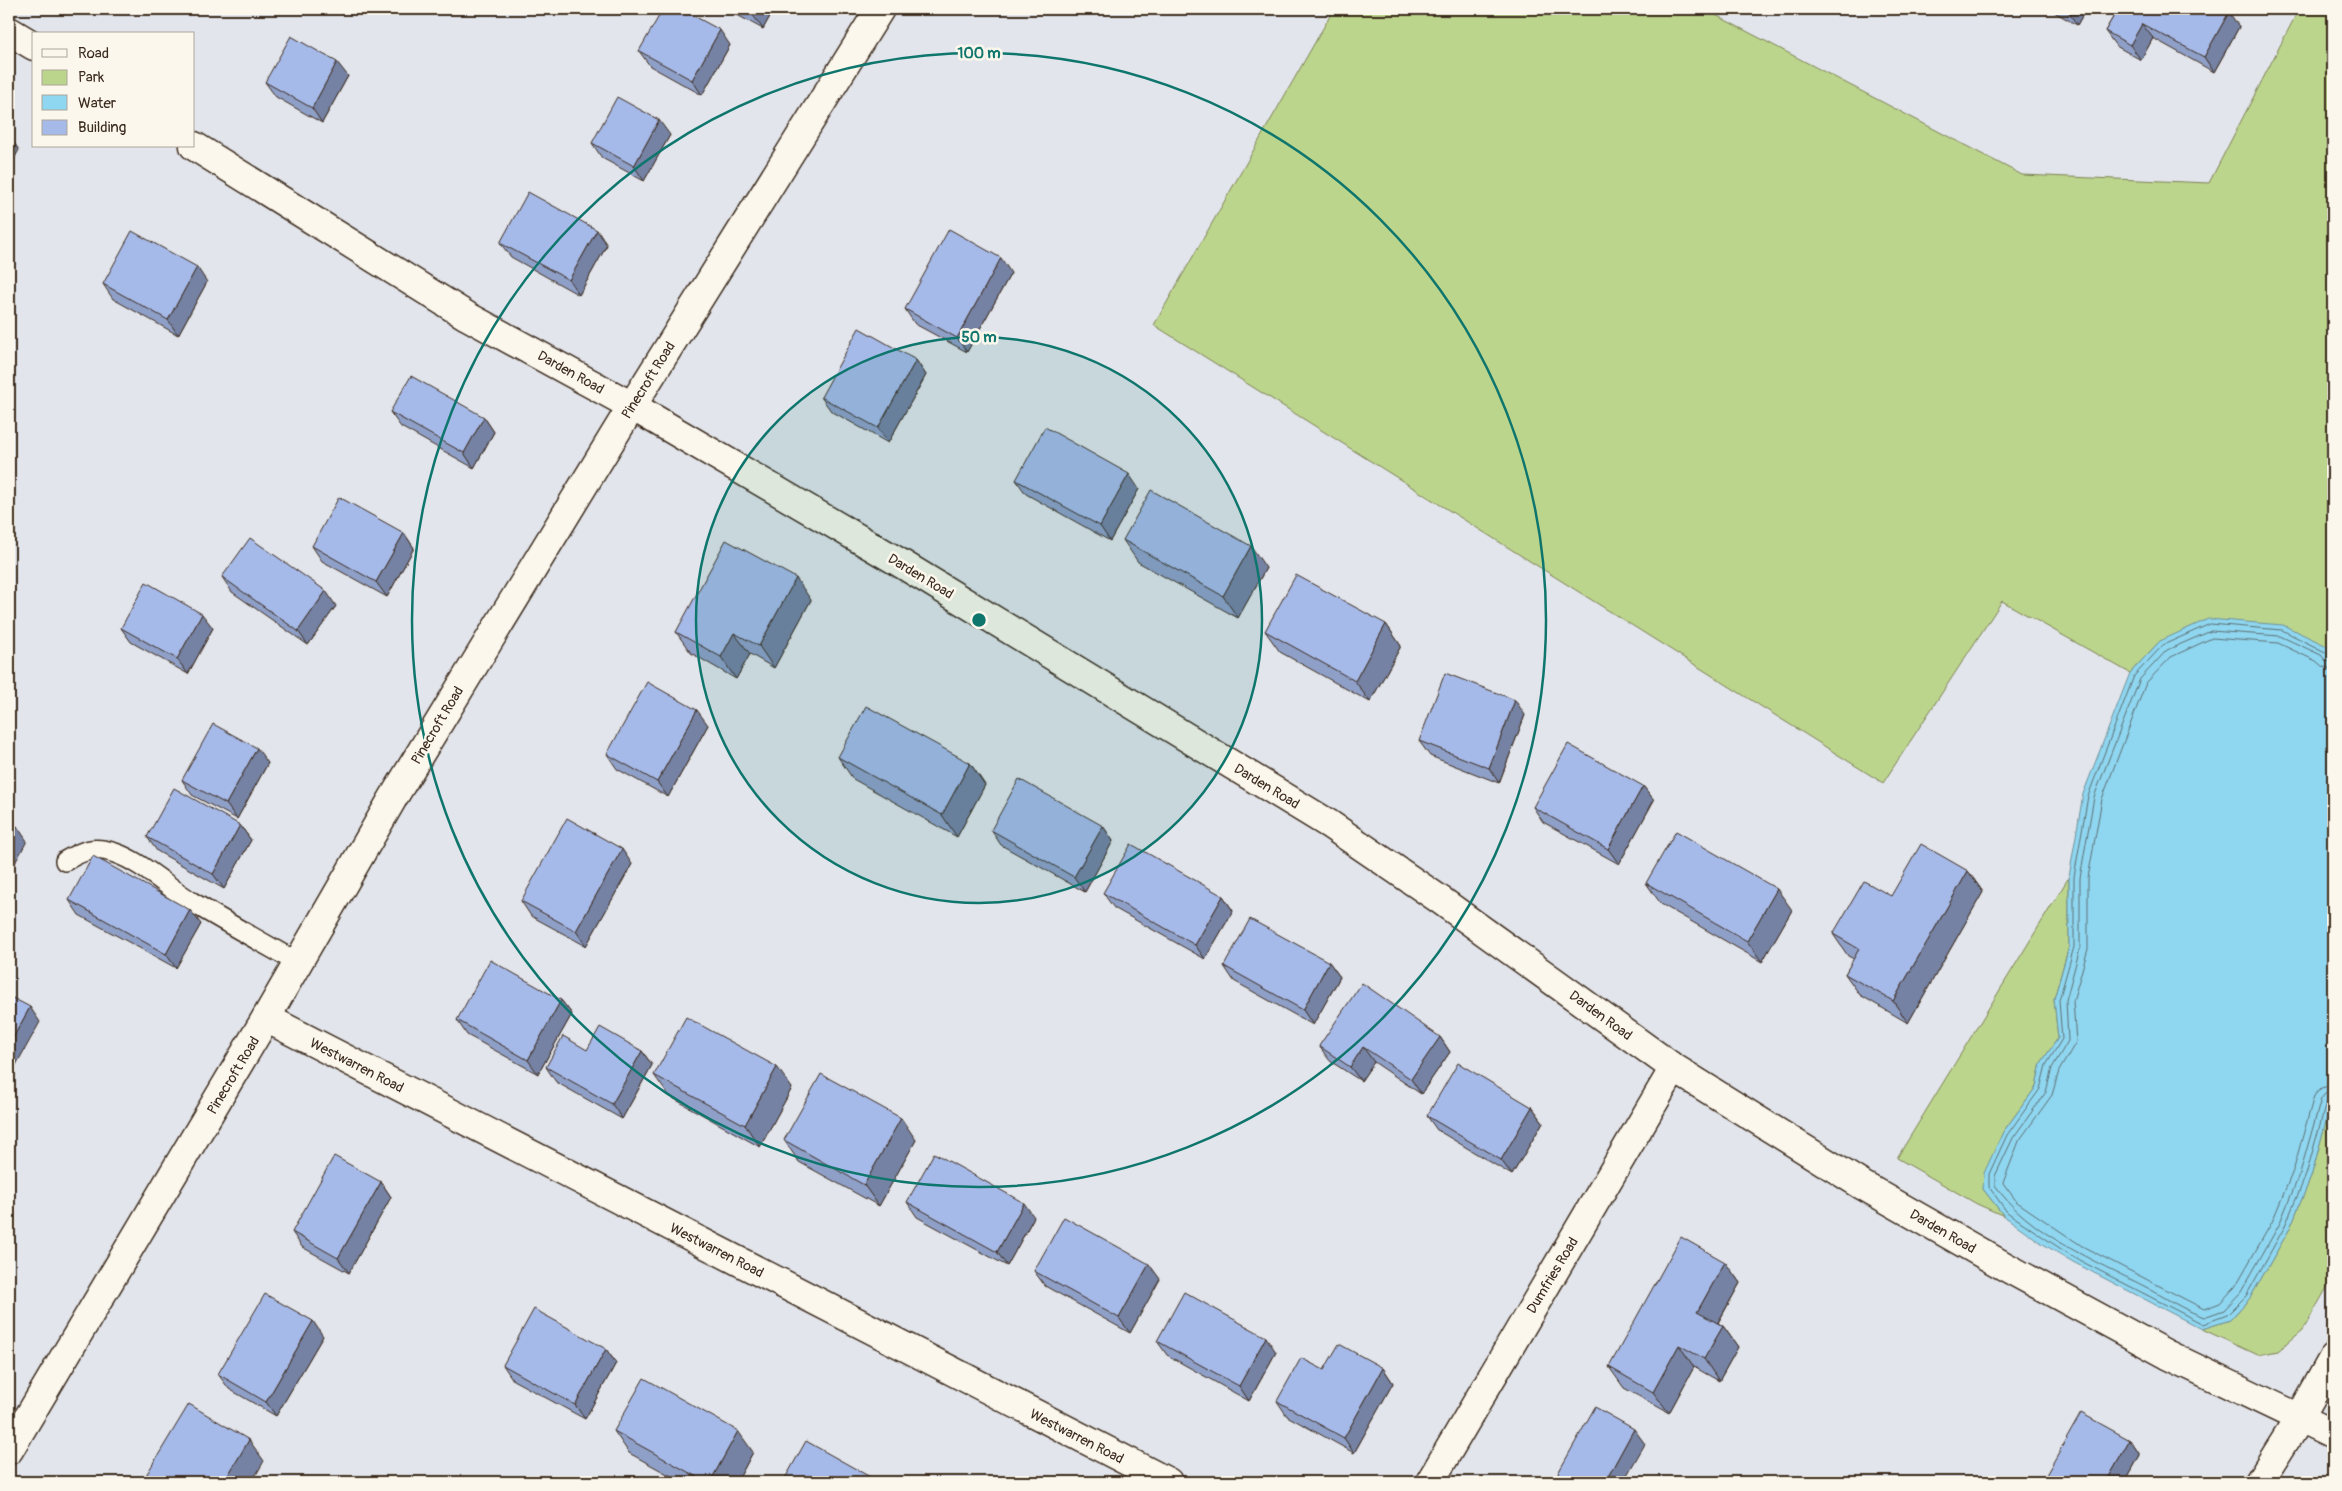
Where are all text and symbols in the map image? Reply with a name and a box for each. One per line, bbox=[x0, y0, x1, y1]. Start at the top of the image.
legend bbox=[32, 32, 195, 148]
text: Road bbox=[78, 44, 109, 63]
text: 100 m bbox=[958, 44, 1000, 63]
text: Park bbox=[78, 68, 105, 87]
text: Water bbox=[78, 94, 117, 113]
text: Building bbox=[78, 118, 126, 137]
text: 50 m bbox=[962, 328, 996, 347]
street label: Pinecroft Road bbox=[618, 338, 679, 422]
street label: Darden Road bbox=[534, 347, 607, 398]
street label: Darden Road bbox=[885, 550, 957, 603]
centre of rings bbox=[970, 611, 988, 629]
street label: Pinecroft Road bbox=[408, 683, 467, 767]
street label: Darden Road bbox=[1231, 760, 1303, 813]
street label: Darden Road bbox=[1566, 987, 1636, 1044]
street label: Pinecroft Road bbox=[204, 1033, 263, 1117]
street label: Westwarren Road bbox=[307, 1034, 407, 1096]
street label: Darden Road bbox=[1907, 1206, 1979, 1257]
street label: Westwarren Road bbox=[667, 1219, 767, 1281]
street label: Dumfries Road bbox=[1523, 1234, 1582, 1316]
street label: Westwarren Road bbox=[1027, 1405, 1127, 1467]

